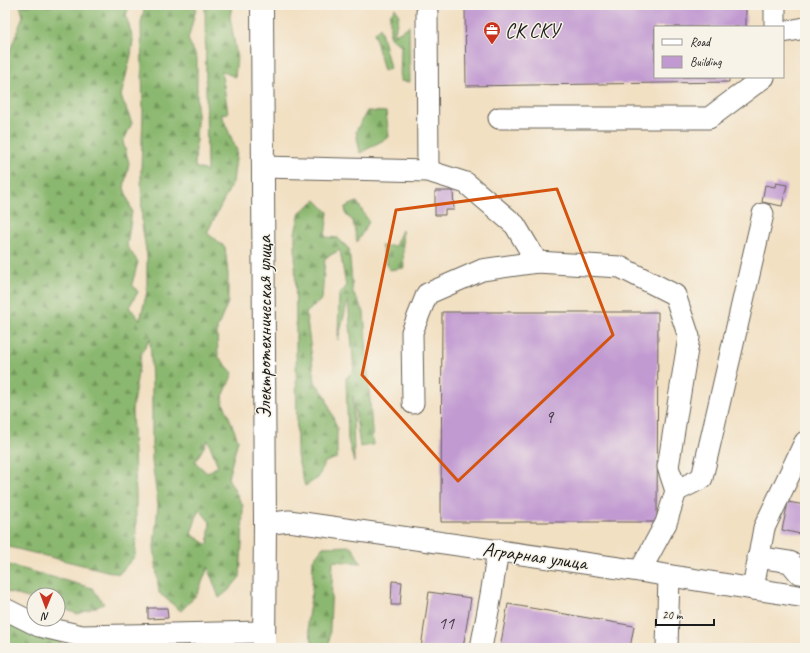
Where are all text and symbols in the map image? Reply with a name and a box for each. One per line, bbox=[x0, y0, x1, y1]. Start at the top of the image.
place label: СК СКУ bbox=[505, 18, 562, 43]
office icon: СК СКУ bbox=[482, 20, 502, 45]
legend bbox=[654, 26, 784, 78]
text: Road bbox=[690, 34, 712, 50]
text: Building bbox=[690, 54, 722, 70]
street label: Электротехническая улица bbox=[252, 234, 277, 419]
house number: 9 bbox=[545, 406, 555, 428]
street label: Аграрная улица bbox=[481, 536, 591, 576]
north arrow bbox=[26, 587, 66, 627]
scale bar bbox=[656, 601, 714, 627]
text: 20 m bbox=[662, 607, 684, 623]
text: N bbox=[40, 610, 49, 624]
house number: 11 bbox=[438, 612, 455, 634]

